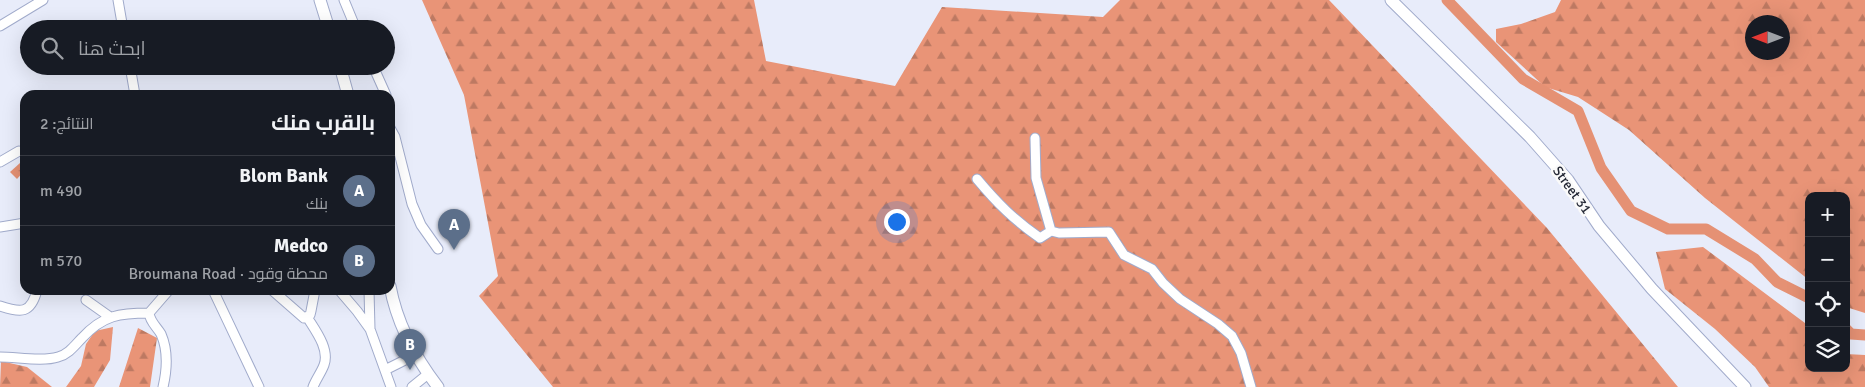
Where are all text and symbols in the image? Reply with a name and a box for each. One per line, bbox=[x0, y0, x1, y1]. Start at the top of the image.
north arrow bbox=[1745, 15, 1790, 60]
search box bbox=[20, 20, 395, 75]
icon: search bbox=[38, 34, 66, 62]
text: ابحث هنا bbox=[78, 37, 146, 61]
text: بالقرب منك bbox=[271, 110, 375, 136]
text: النتائج: 2 bbox=[40, 114, 94, 134]
street label: Street 31 bbox=[1549, 163, 1595, 217]
text: Blom Bank bbox=[239, 164, 328, 188]
text: 490 m bbox=[40, 181, 82, 201]
text: A bbox=[354, 181, 364, 201]
map controls bbox=[1805, 192, 1850, 372]
button: + bbox=[1805, 192, 1850, 237]
text: بنك bbox=[306, 194, 328, 214]
pin: A bbox=[438, 209, 470, 250]
your location bbox=[884, 209, 910, 235]
text: Medco bbox=[274, 234, 328, 258]
button: − bbox=[1805, 237, 1850, 282]
text: 570 m bbox=[40, 251, 82, 271]
text: B bbox=[354, 251, 364, 271]
text: محطة وقود · Broumana Road bbox=[128, 264, 328, 284]
button: locate bbox=[1805, 282, 1850, 327]
button: layers bbox=[1805, 327, 1850, 372]
pin: B bbox=[394, 329, 426, 370]

